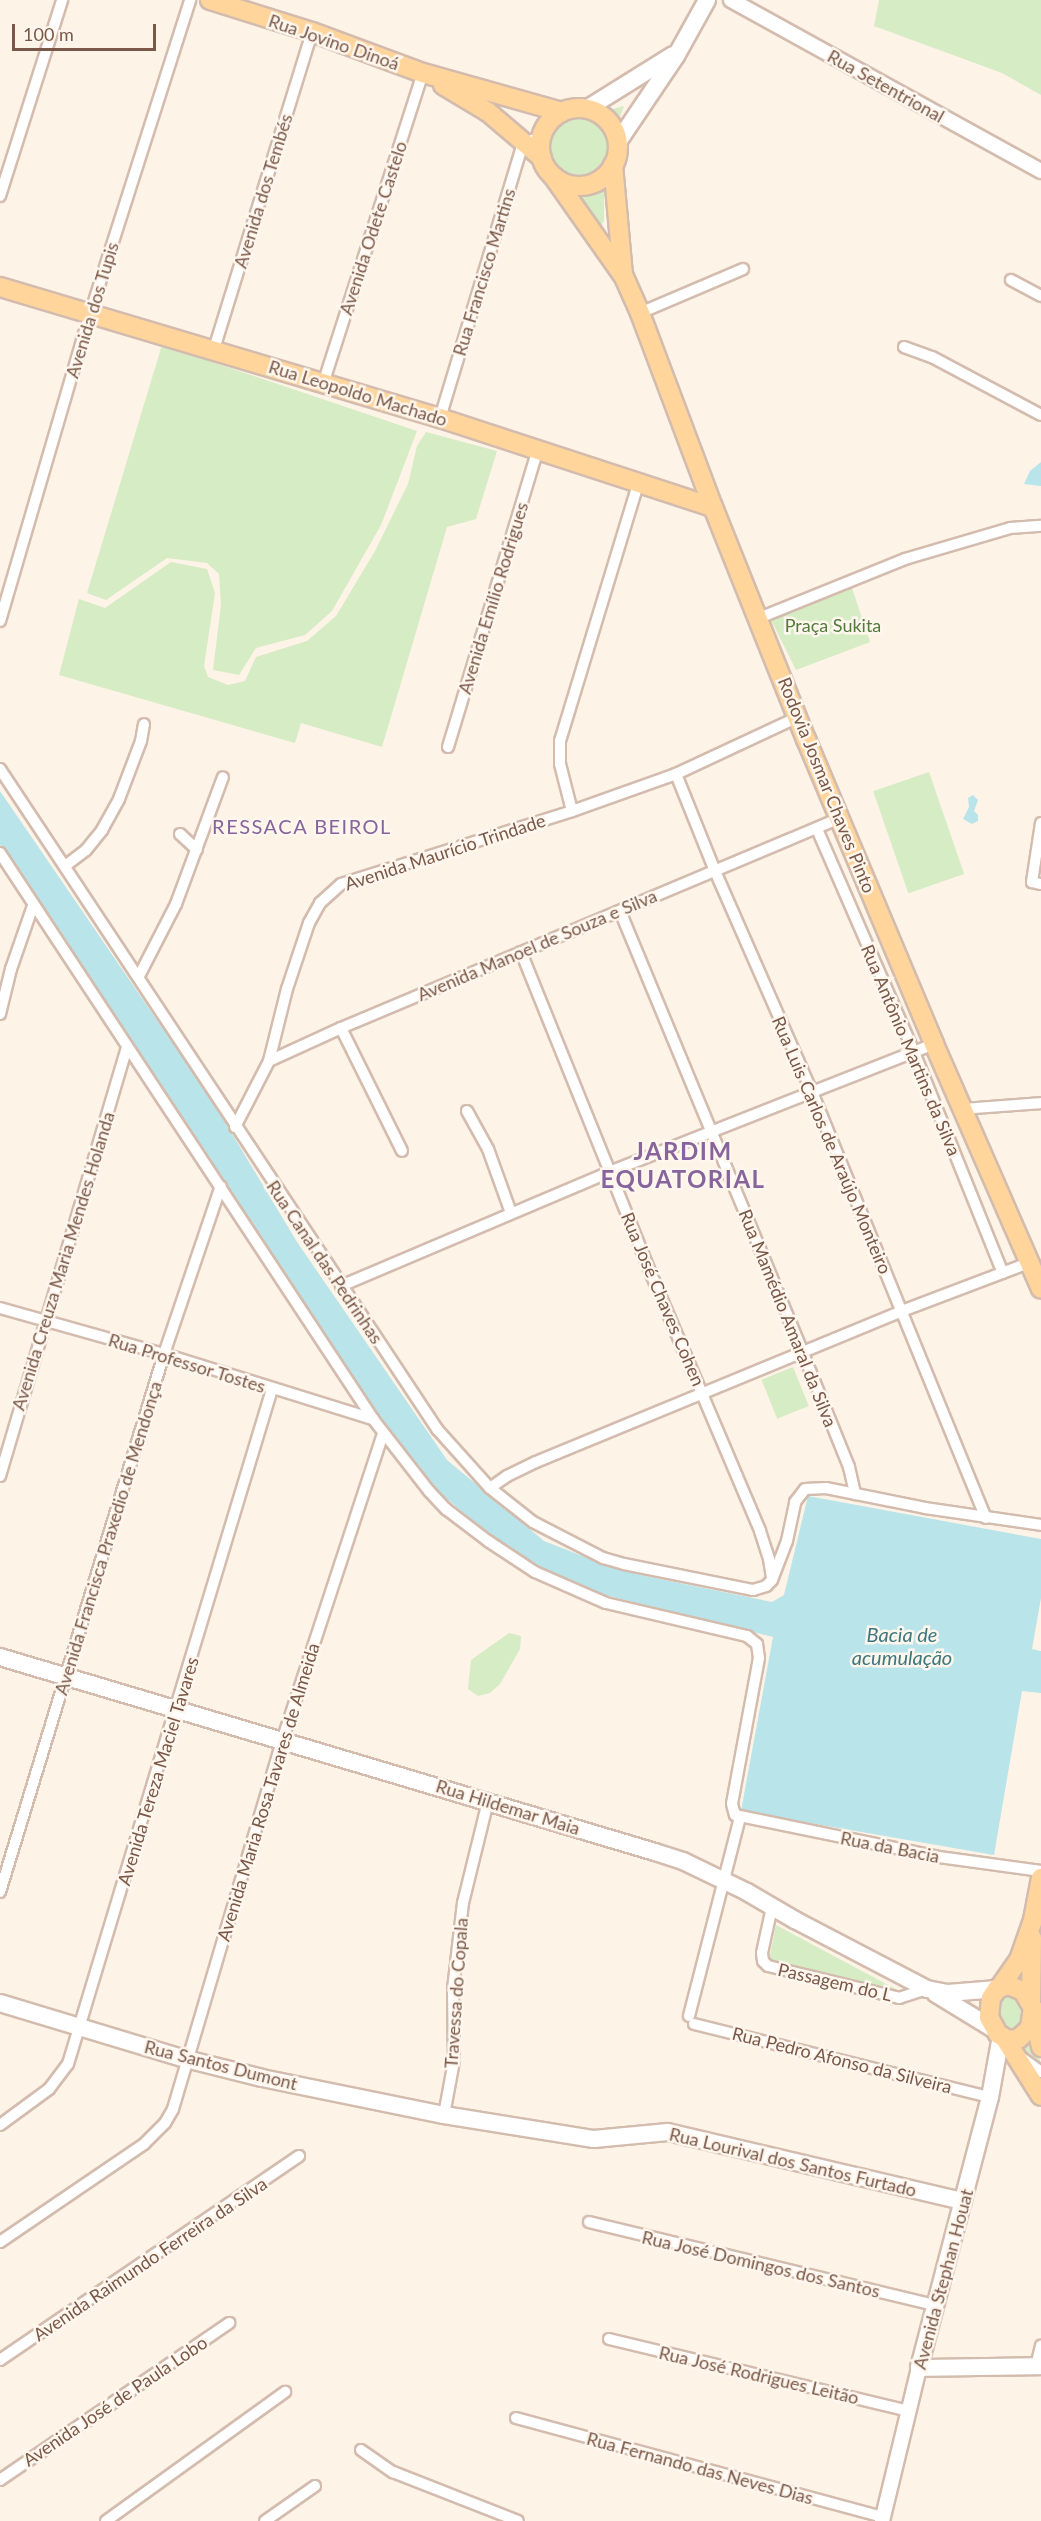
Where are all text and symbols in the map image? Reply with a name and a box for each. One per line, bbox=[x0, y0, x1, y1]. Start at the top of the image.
street label: Rua Jovino Dinoá bbox=[266, 9, 402, 75]
scale bar bbox=[15, 12, 159, 50]
text: 100 m bbox=[23, 23, 74, 45]
street label: Rua Setentrional bbox=[824, 45, 948, 127]
street label: Avenida dos Tembés bbox=[229, 111, 297, 271]
street label: Avenida Odete Castelo bbox=[335, 138, 411, 318]
street label: Rua Francisco Martins bbox=[448, 186, 520, 358]
street label: Avenida dos Tupis bbox=[61, 239, 123, 381]
street label: Rua Leopoldo Machado bbox=[266, 356, 450, 430]
street label: Avenida Emílio Rodrigues bbox=[454, 499, 532, 697]
park label: Praça Sukita bbox=[785, 614, 881, 636]
street label: Rodovia Josmar Chaves Pinto bbox=[774, 674, 880, 896]
street label: Avenida Maurício Trindade bbox=[342, 809, 548, 895]
district label: RESSACA BEIROL bbox=[212, 814, 392, 838]
street label: Avenida Manoel de Souza e Silva bbox=[414, 885, 660, 1005]
street label: Rua Antônio Martins da Silva bbox=[857, 941, 965, 1159]
street label: Rua Luis Carlos de Araújo Monteiro bbox=[768, 1013, 896, 1277]
street label: Avenida Creuza Maria Mendes Holanda bbox=[7, 1109, 119, 1413]
district label: JARDIM EQUATORIAL bbox=[600, 1137, 766, 1193]
street label: Rua Canal das Pedrinhas bbox=[262, 1176, 388, 1348]
street label: Rua Mamédio Amaral da Silva bbox=[734, 1206, 842, 1430]
street label: Rua José Chaves Cohen bbox=[616, 1209, 710, 1389]
street label: Rua Professor Tostes bbox=[105, 1329, 269, 1397]
street label: Avenida Francisca Praxedio de Mendonça bbox=[50, 1378, 166, 1698]
water label: Bacia de acumulação bbox=[852, 1622, 952, 1669]
street label: Avenida Maria Rosa Tavares de Almeida bbox=[212, 1640, 324, 1944]
street label: Avenida Tereza Maciel Tavares bbox=[113, 1654, 203, 1888]
street label: Rua Hildemar Maia bbox=[433, 1775, 583, 1839]
street label: Rua da Bacia bbox=[839, 1827, 941, 1867]
street label: Travessa do Copala bbox=[440, 1917, 472, 2069]
street label: Passagem do L bbox=[776, 1958, 894, 2006]
street label: Rua Pedro Afonso da Silveira bbox=[730, 2022, 954, 2098]
street label: Rua Santos Dumont bbox=[142, 2036, 300, 2094]
street label: Rua Lourival dos Santos Furtado bbox=[667, 2123, 919, 2201]
street label: Avenida Raimundo Ferreira da Silva bbox=[29, 2172, 271, 2346]
street label: Avenida Stephan Houat bbox=[908, 2186, 978, 2372]
street label: Rua José Domingos dos Santos bbox=[640, 2226, 882, 2302]
street label: Avenida José de Paula Lobo bbox=[19, 2331, 211, 2471]
street label: Rua José Rodrigues Leitão bbox=[657, 2341, 861, 2409]
street label: Rua Fernando das Neves Dias bbox=[584, 2427, 816, 2509]

